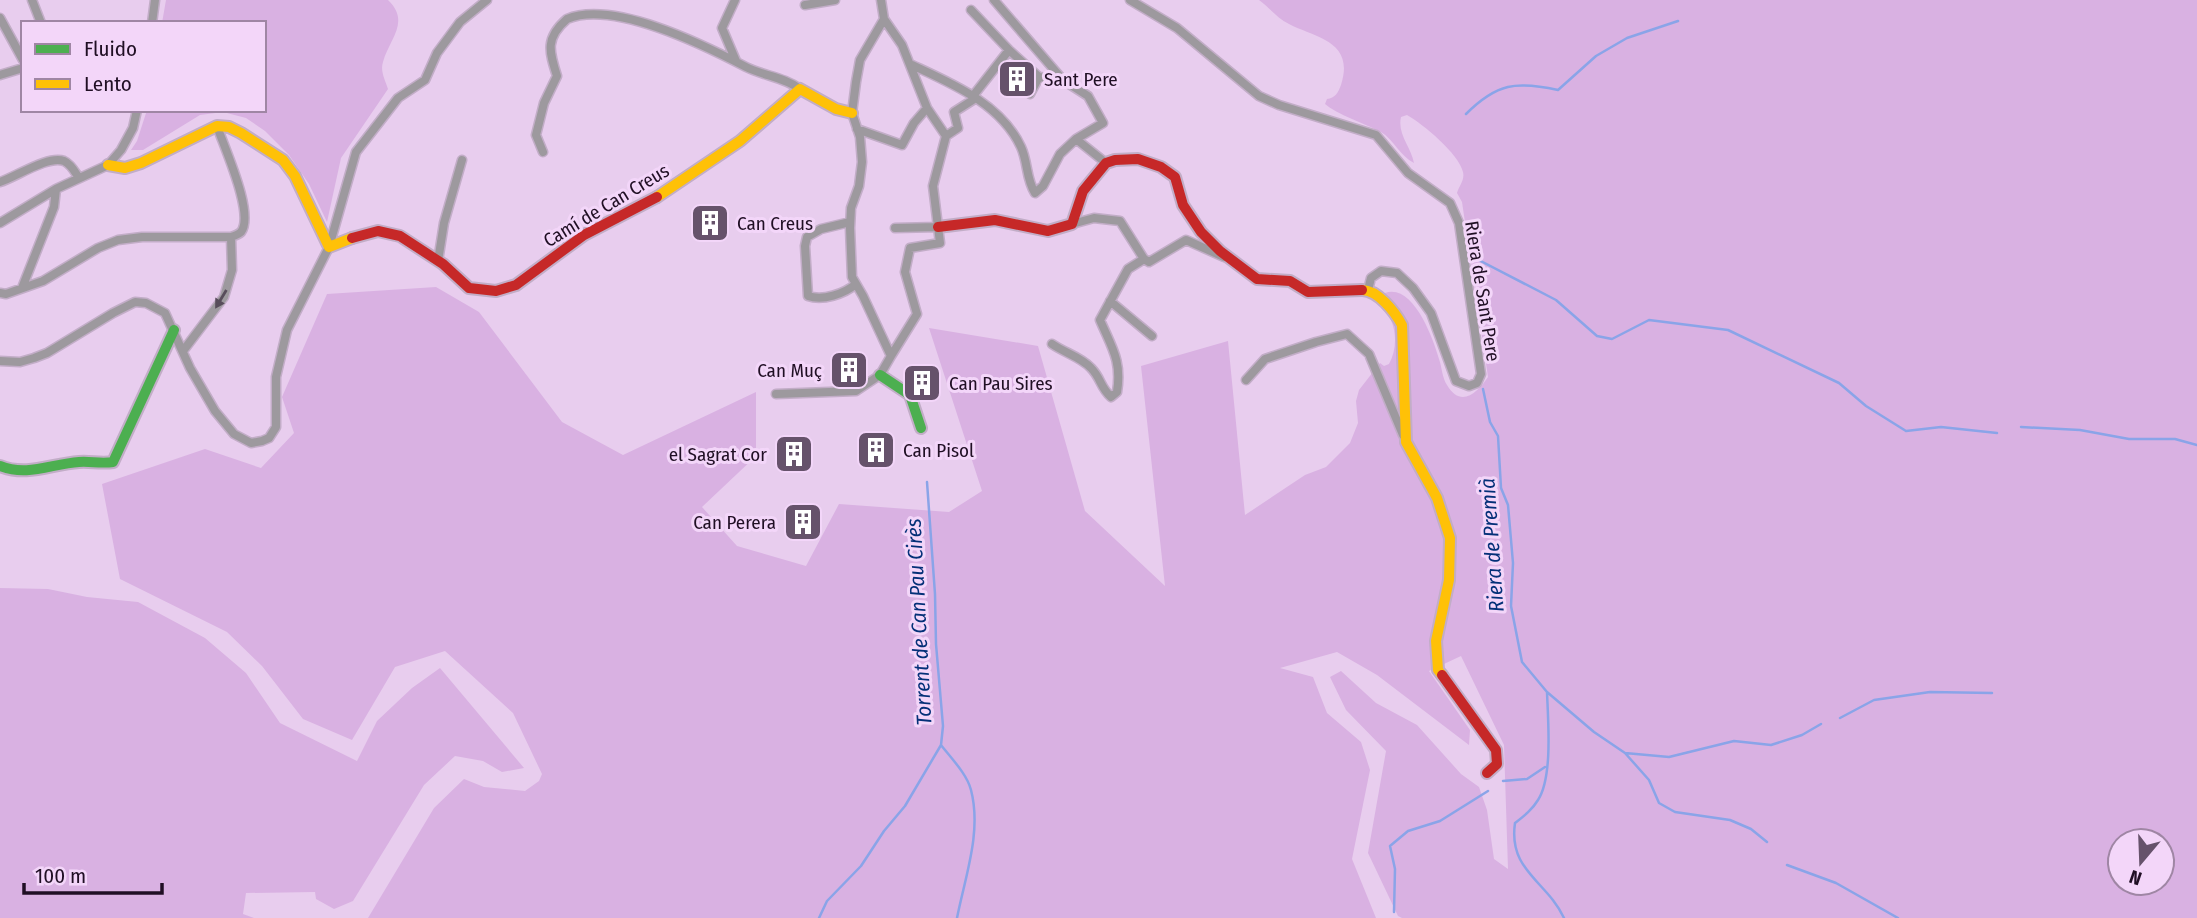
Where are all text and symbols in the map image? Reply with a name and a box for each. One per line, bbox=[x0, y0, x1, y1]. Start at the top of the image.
legend bbox=[21, 21, 266, 112]
text: Fluido bbox=[84, 36, 137, 62]
building icon: Sant Pere bbox=[996, 58, 1038, 100]
place label: Sant Pere bbox=[1044, 68, 1118, 91]
text: Lento bbox=[84, 71, 132, 97]
street label: Camí de Can Creus bbox=[539, 159, 673, 252]
building icon: Can Creus bbox=[689, 202, 731, 244]
place label: Can Creus bbox=[737, 212, 813, 235]
street label: Riera de Sant Pere bbox=[1460, 219, 1505, 363]
one-way arrow bbox=[215, 290, 228, 309]
building icon: Can Muç bbox=[828, 349, 870, 391]
place label: Can Muç bbox=[757, 359, 822, 382]
building icon: Can Pau Sires bbox=[901, 362, 943, 404]
place label: Can Pau Sires bbox=[949, 372, 1053, 395]
building icon: Can Pisol bbox=[855, 429, 897, 471]
building icon: el Sagrat Cor bbox=[773, 433, 815, 475]
place label: Can Pisol bbox=[903, 439, 974, 462]
place label: el Sagrat Cor bbox=[669, 443, 767, 466]
water label: Riera de Premià bbox=[1474, 477, 1510, 613]
building icon: Can Perera bbox=[782, 501, 824, 543]
place label: Can Perera bbox=[693, 511, 776, 534]
water label: Torrent de Can Pau Cirès bbox=[901, 518, 937, 726]
north arrow bbox=[2106, 827, 2176, 897]
scale bar bbox=[24, 852, 163, 896]
text: 100 m bbox=[35, 863, 86, 889]
text: N bbox=[2126, 865, 2145, 890]

